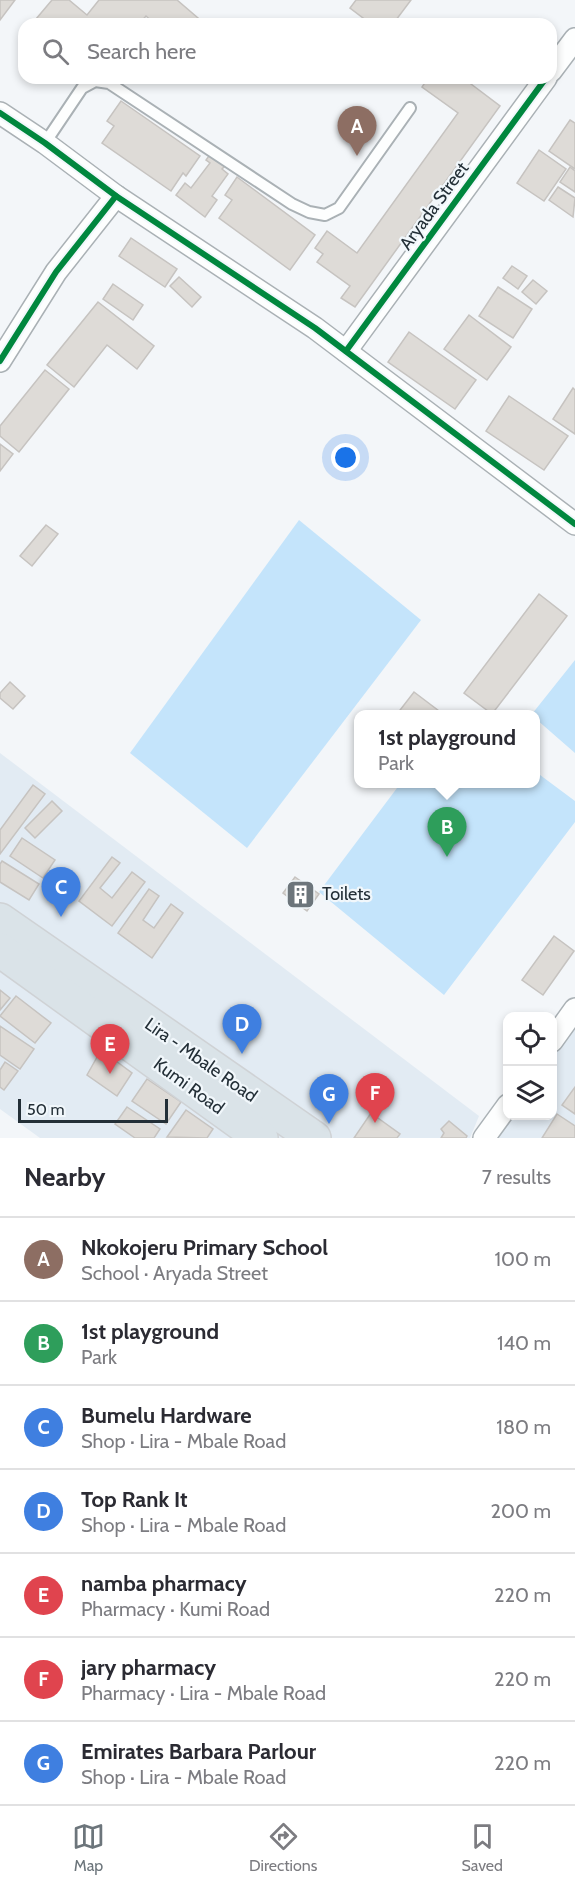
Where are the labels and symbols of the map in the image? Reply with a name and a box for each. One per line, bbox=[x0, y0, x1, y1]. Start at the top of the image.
pin: A bbox=[338, 106, 376, 156]
street label: Aryada Street bbox=[395, 158, 473, 254]
your location bbox=[331, 443, 360, 472]
pin: B bbox=[428, 808, 466, 857]
pin: C bbox=[42, 868, 80, 917]
building icon: Toilets bbox=[285, 878, 317, 910]
place label: Toilets bbox=[322, 883, 371, 905]
pin: D bbox=[222, 1004, 262, 1054]
street label: Lira - Mbale Road bbox=[141, 1013, 261, 1107]
pin: E bbox=[90, 1024, 130, 1074]
street label: Kumi Road bbox=[149, 1053, 229, 1119]
pin: G bbox=[310, 1074, 348, 1124]
pin: F bbox=[356, 1074, 394, 1123]
scale bar bbox=[18, 1096, 168, 1124]

